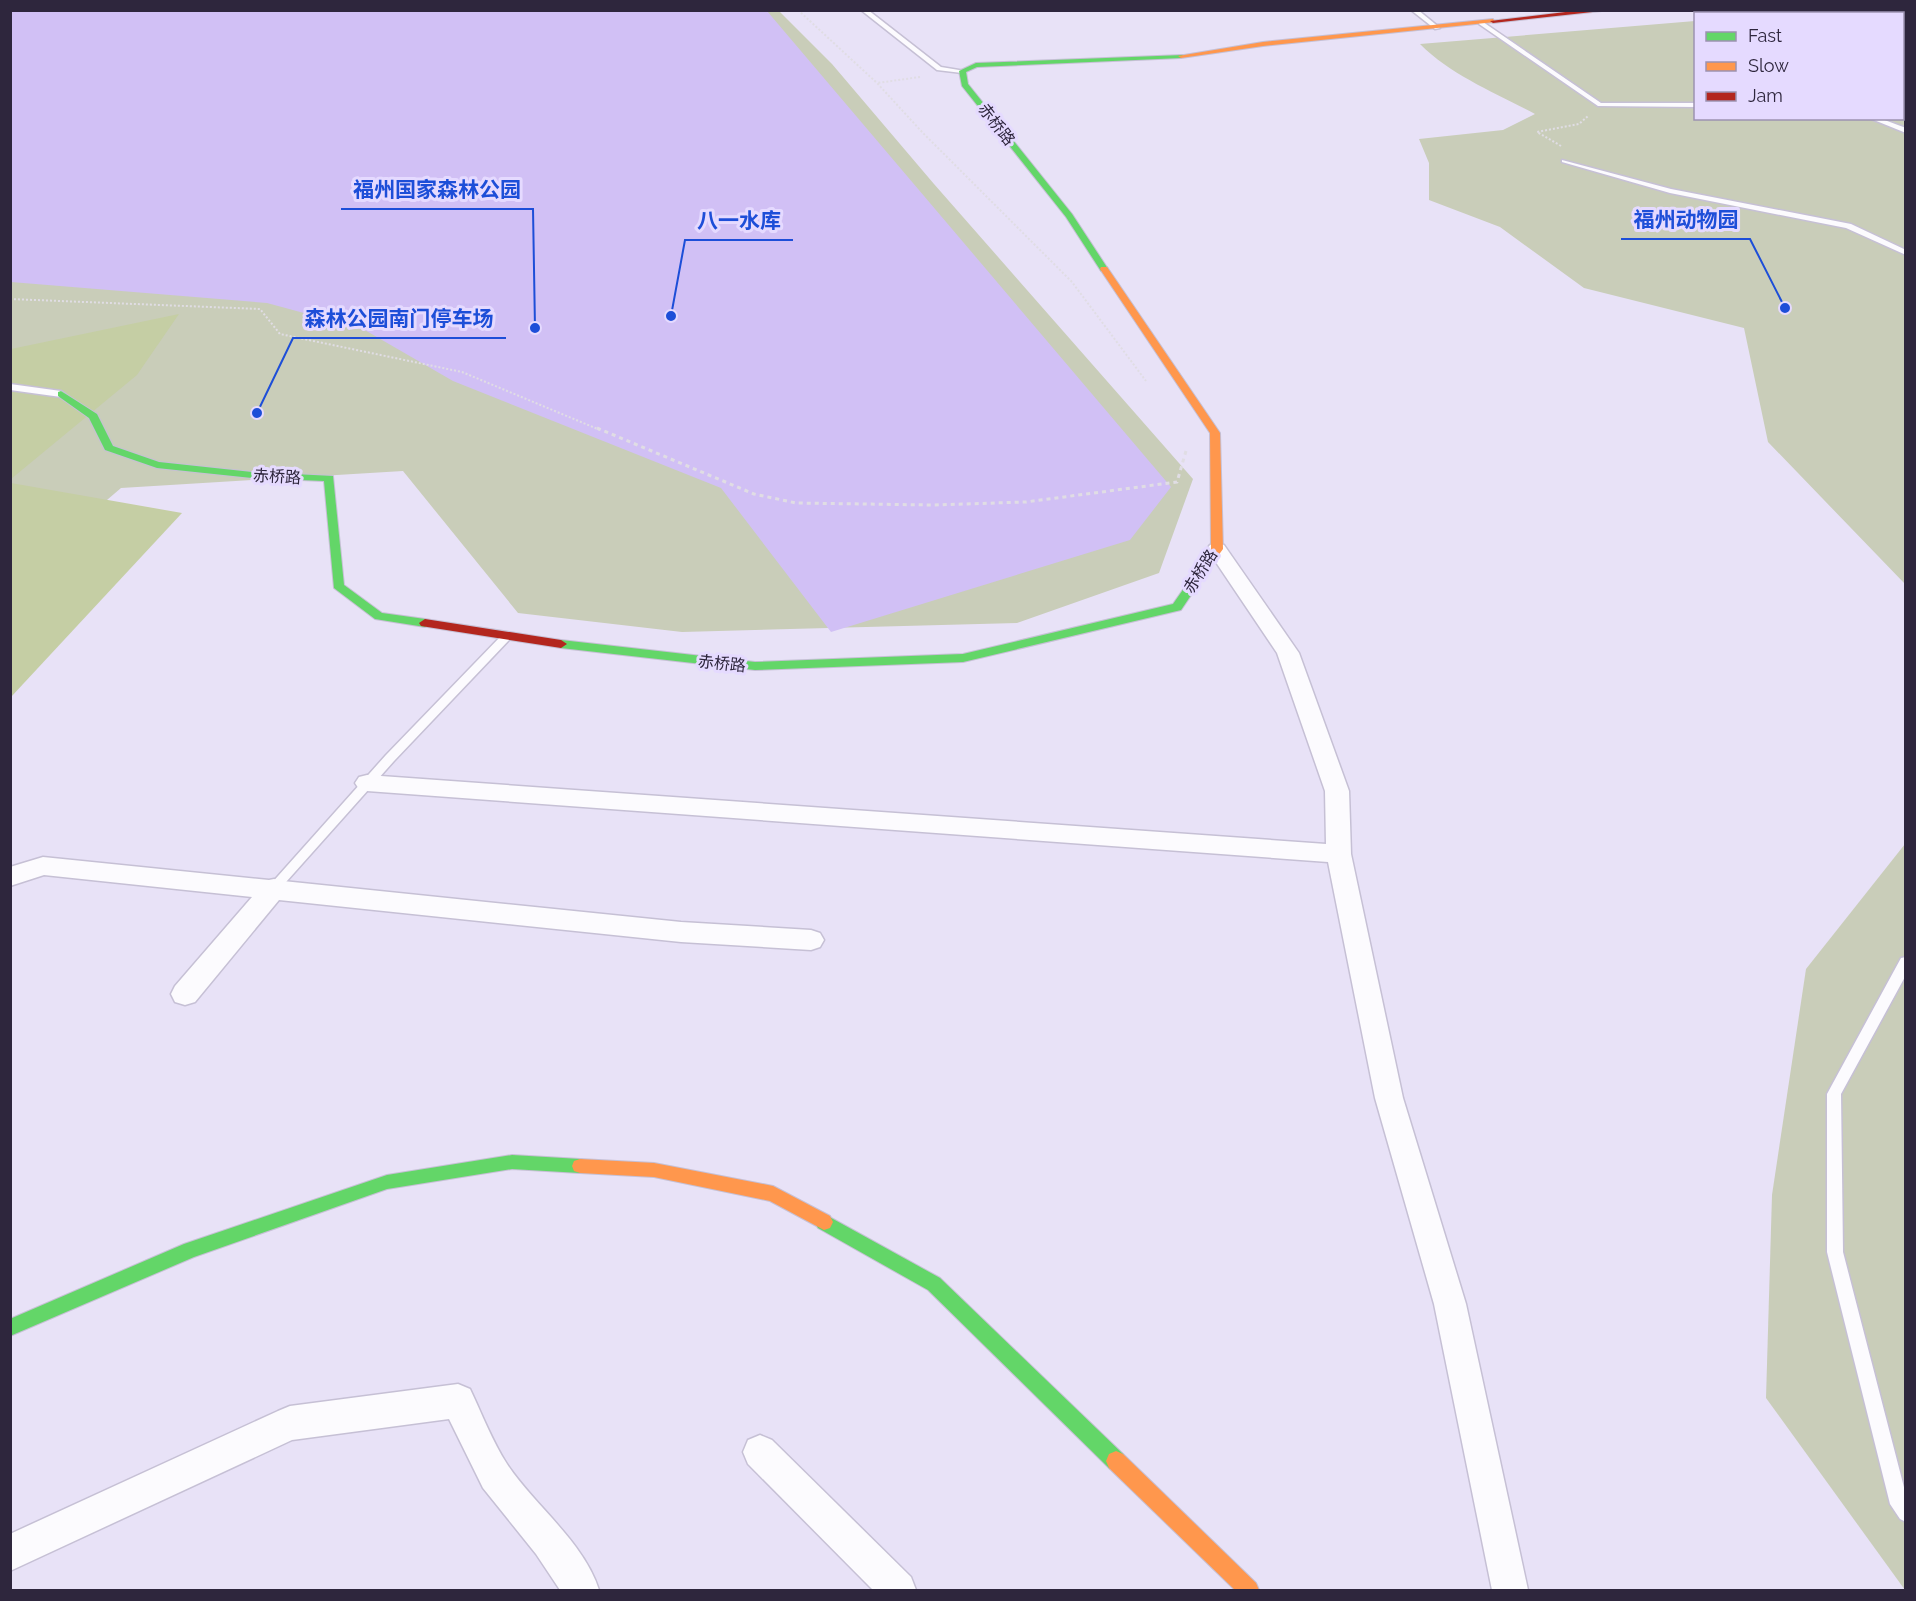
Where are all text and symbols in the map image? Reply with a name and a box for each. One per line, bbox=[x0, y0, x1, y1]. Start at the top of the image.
legend bbox=[1694, 12, 1904, 120]
text: Fast bbox=[1748, 25, 1782, 46]
text: Slow bbox=[1748, 55, 1789, 76]
text: Jam bbox=[1748, 85, 1783, 106]
street label: 赤桥路 bbox=[974, 100, 1019, 149]
callout: 福州国家森林公园 bbox=[341, 170, 533, 209]
text: 福州国家森林公园 bbox=[353, 177, 521, 202]
callout: 福州动物园 bbox=[1621, 200, 1750, 239]
callout: 八一水库 bbox=[685, 201, 793, 240]
text: 福州动物园 bbox=[1634, 207, 1739, 232]
text: 八一水库 bbox=[697, 208, 781, 233]
callout: 森林公园南门停车场 bbox=[293, 299, 506, 338]
text: 森林公园南门停车场 bbox=[305, 306, 494, 331]
street label: 赤桥路 bbox=[253, 466, 301, 487]
street label: 赤桥路 bbox=[1180, 546, 1221, 597]
street label: 赤桥路 bbox=[697, 652, 747, 675]

